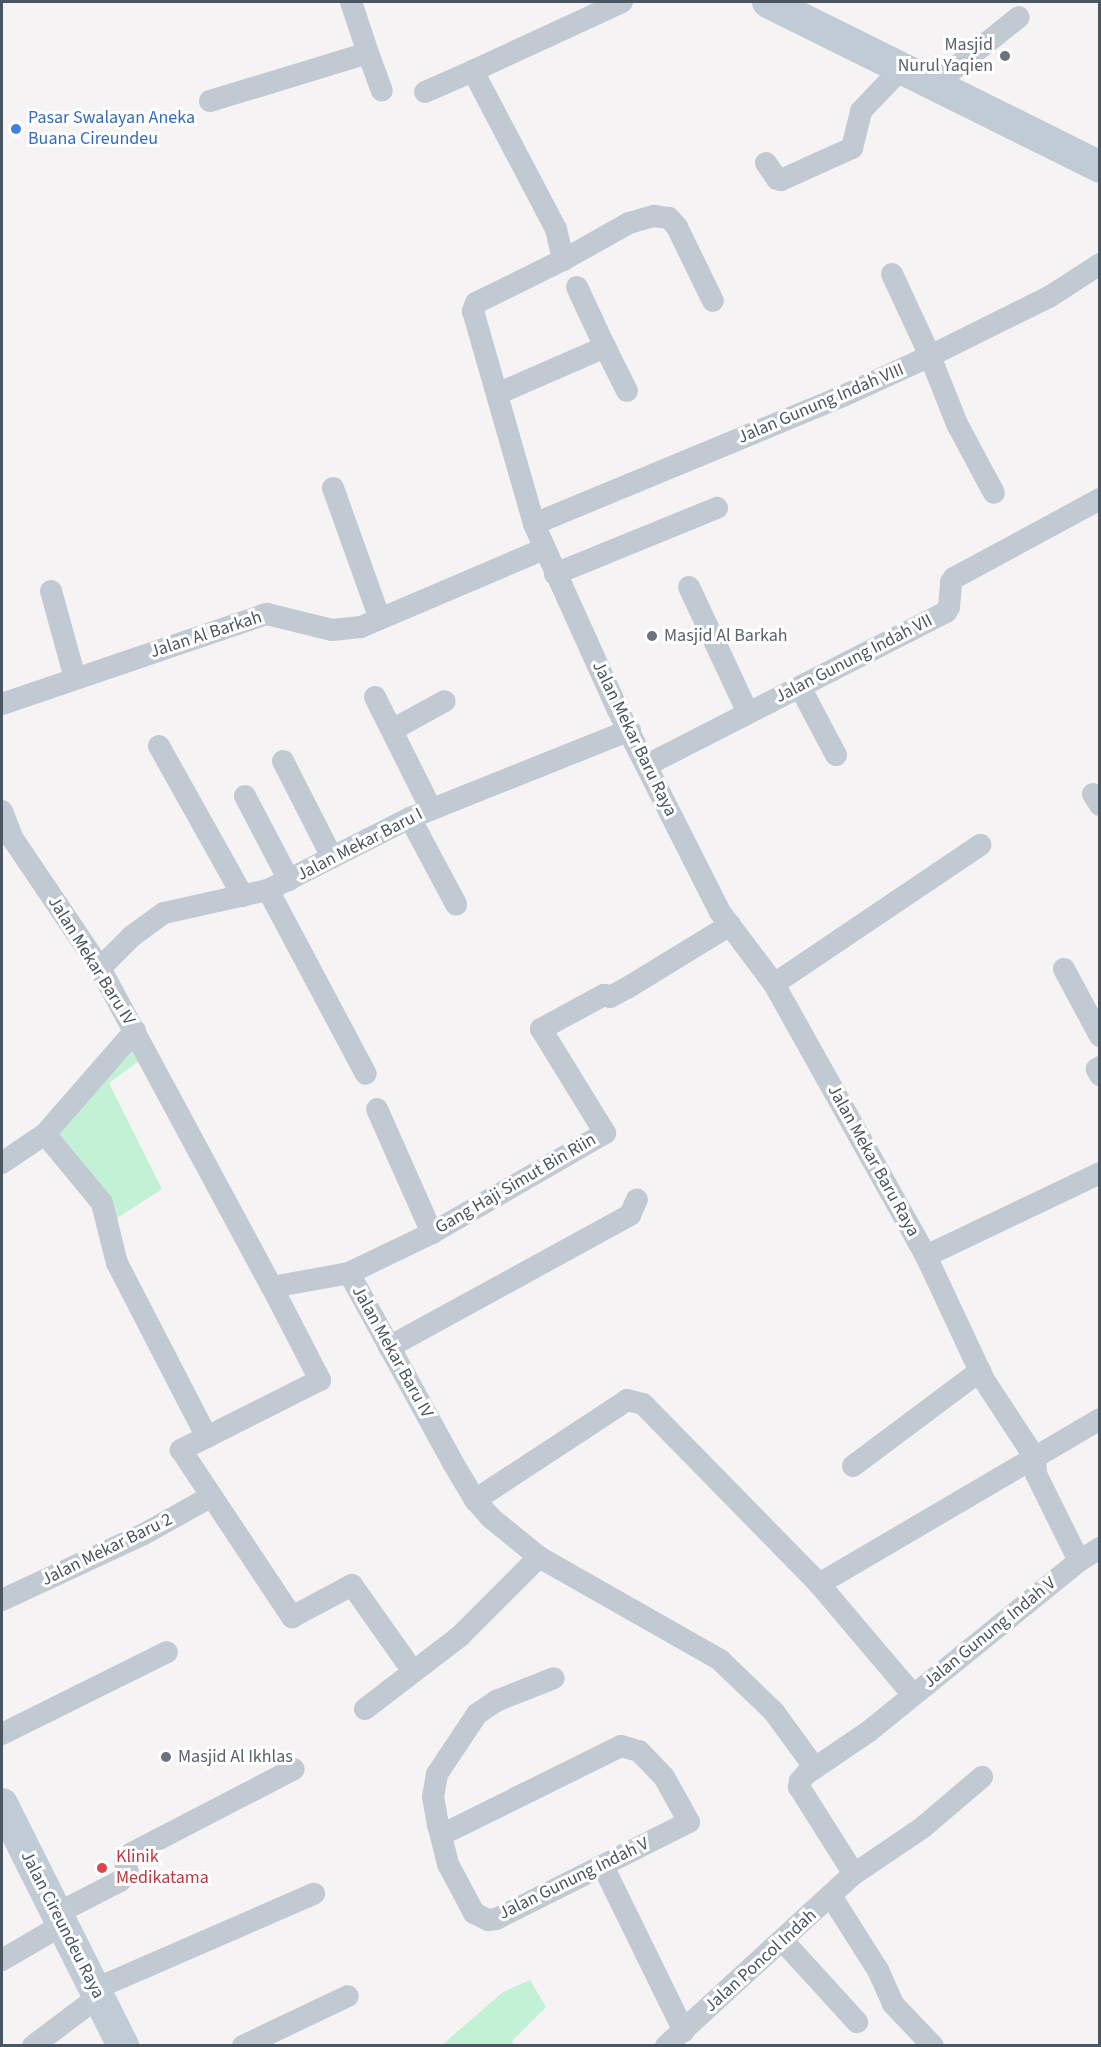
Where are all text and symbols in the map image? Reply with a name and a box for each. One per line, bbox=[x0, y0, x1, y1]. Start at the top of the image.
place label: Masjid Nurul Yaqien bbox=[898, 35, 993, 78]
marker: Masjid Nurul Yaqien bbox=[998, 49, 1012, 63]
place label: Pasar Swalayan Aneka Buana Cireundeu bbox=[28, 108, 195, 150]
marker: Pasar Swalayan Aneka Buana Cireundeu bbox=[9, 122, 23, 136]
street label: Jalan Gunung Indah VIII bbox=[735, 359, 907, 449]
street label: Jalan Al Barkah bbox=[147, 607, 265, 663]
street label: Jalan Gunung Indah VII bbox=[772, 610, 936, 708]
place label: Masjid Al Barkah bbox=[664, 625, 788, 647]
marker: Masjid Al Barkah bbox=[645, 629, 659, 643]
street label: Jalan Mekar Baru Raya bbox=[587, 658, 681, 820]
street label: Jalan Mekar Baru I bbox=[293, 804, 427, 886]
street label: Jalan Mekar Baru IV bbox=[43, 893, 139, 1029]
street label: Jalan Mekar Baru Raya bbox=[822, 1081, 924, 1241]
street label: Gang Haji Simut Bin Riin bbox=[432, 1129, 600, 1239]
street label: Jalan Mekar Baru IV bbox=[347, 1282, 437, 1422]
street label: Jalan Mekar Baru 2 bbox=[38, 1509, 176, 1591]
street label: Jalan Gunung Indah V bbox=[919, 1573, 1061, 1693]
place label: Masjid Al Ikhlas bbox=[178, 1746, 293, 1768]
marker: Masjid Al Ikhlas bbox=[159, 1750, 173, 1764]
street label: Jalan Gunung Indah V bbox=[495, 1833, 653, 1925]
place label: Klinik Medikatama bbox=[116, 1847, 209, 1890]
street label: Jalan Cireundeu Raya bbox=[15, 1848, 109, 2002]
marker: Klinik Medikatama bbox=[93, 1859, 111, 1877]
street label: Jalan Poncol Indah bbox=[701, 1905, 821, 2017]

